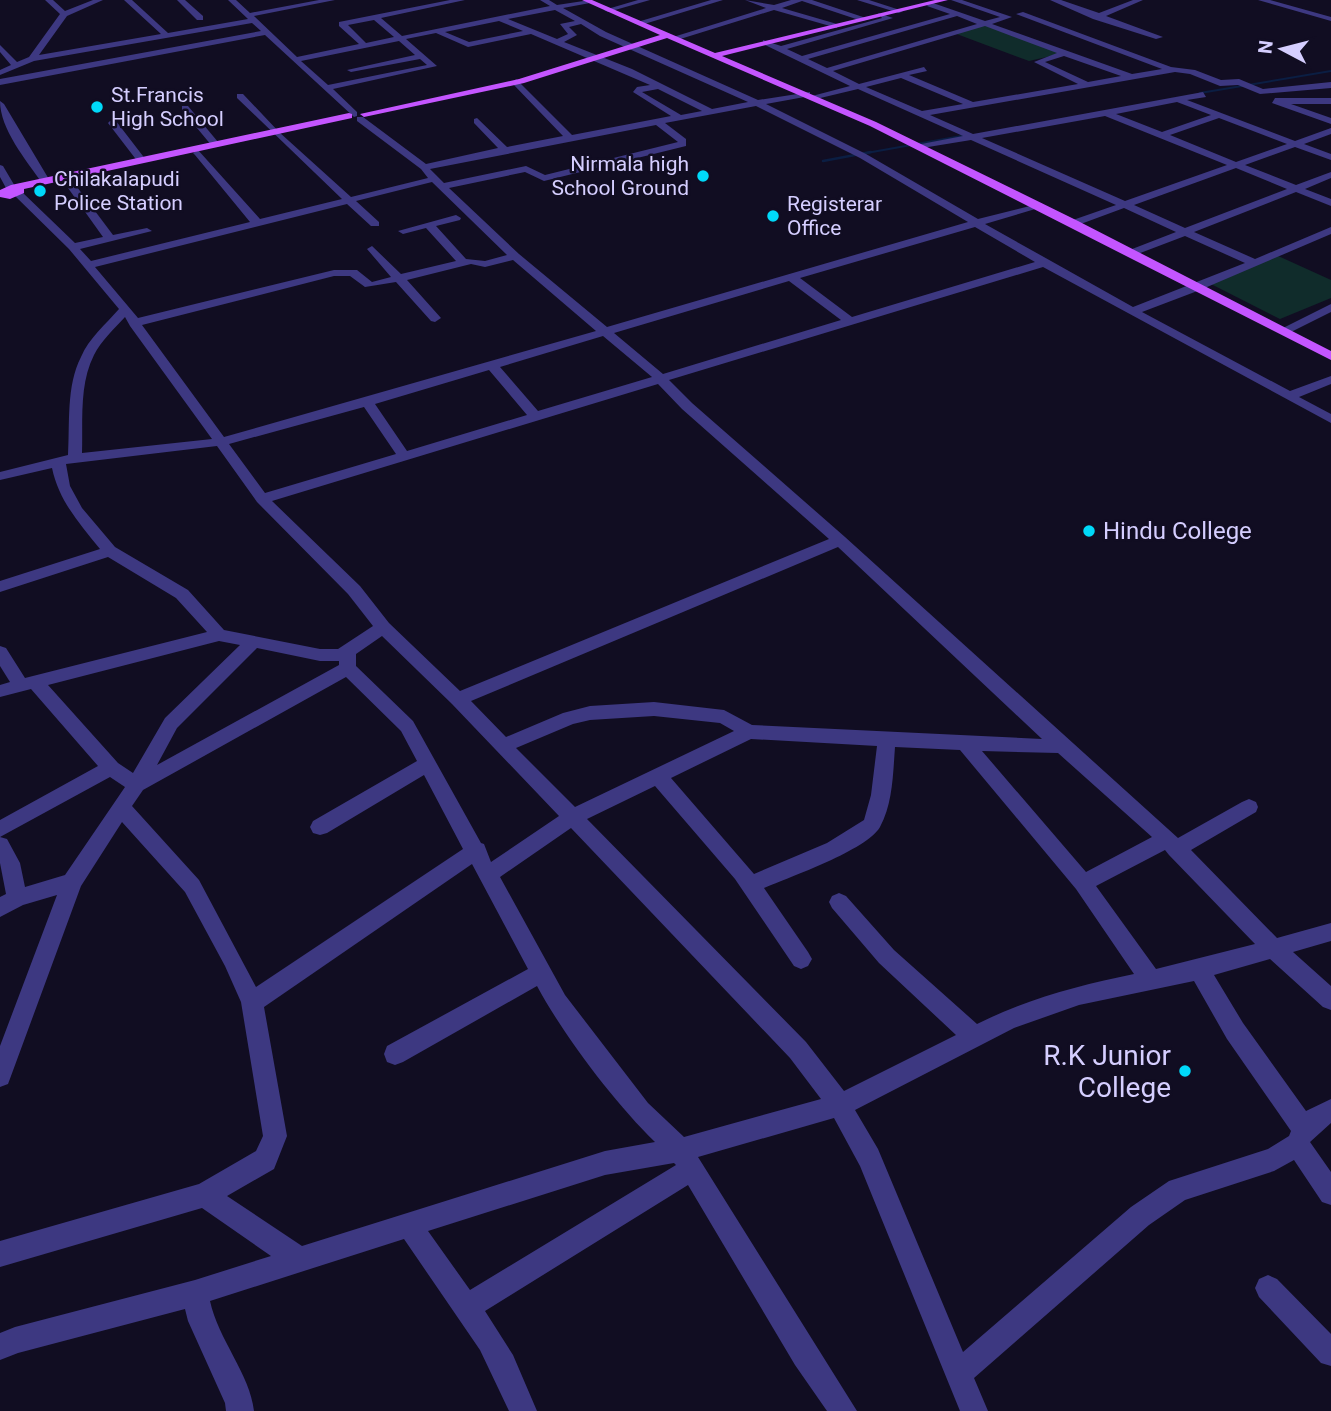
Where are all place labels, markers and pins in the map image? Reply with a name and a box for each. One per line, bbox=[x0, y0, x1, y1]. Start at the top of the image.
place label: St.Francis High School bbox=[111, 83, 224, 131]
marker: St.Francis High School bbox=[89, 99, 105, 115]
place label: Nirmala high School Ground bbox=[551, 152, 689, 200]
place label: Chilakalapudi Police Station bbox=[54, 167, 183, 215]
marker: Nirmala high School Ground bbox=[695, 168, 711, 184]
marker: Chilakalapudi Police Station bbox=[32, 183, 48, 199]
place label: Registerar Office bbox=[787, 192, 882, 240]
marker: Registerar Office bbox=[765, 208, 781, 224]
place label: Hindu College bbox=[1103, 517, 1252, 545]
marker: Hindu College bbox=[1081, 523, 1097, 539]
place label: R.K Junior College bbox=[1043, 1039, 1172, 1104]
marker: R.K Junior College bbox=[1177, 1063, 1193, 1079]

